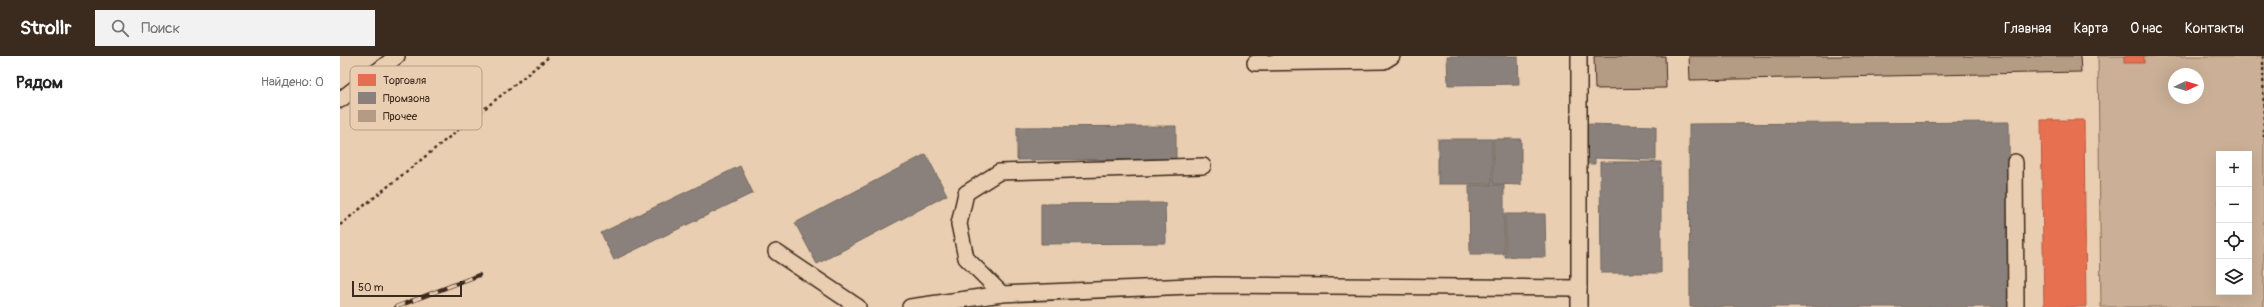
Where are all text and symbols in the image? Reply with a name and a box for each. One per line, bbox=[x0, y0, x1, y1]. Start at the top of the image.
search box bbox=[95, 10, 375, 46]
text: Strollr bbox=[20, 16, 71, 40]
icon: search bbox=[109, 17, 131, 39]
text: Поиск bbox=[141, 19, 180, 38]
text: Главная bbox=[2004, 20, 2051, 37]
text: Карта bbox=[2073, 20, 2108, 37]
text: О нас bbox=[2130, 20, 2163, 37]
text: Контакты bbox=[2185, 20, 2244, 37]
legend bbox=[350, 66, 482, 130]
north arrow bbox=[2168, 68, 2204, 104]
text: Рядом bbox=[16, 72, 63, 93]
text: Найдено: 0 bbox=[261, 74, 324, 90]
text: Торговля bbox=[383, 74, 426, 87]
text: Промзона bbox=[383, 92, 430, 105]
text: Прочее bbox=[383, 110, 418, 123]
map controls bbox=[2216, 151, 2252, 295]
button: + bbox=[2216, 151, 2252, 187]
button: − bbox=[2216, 187, 2252, 223]
button: locate bbox=[2216, 223, 2252, 259]
button: layers bbox=[2216, 259, 2252, 295]
scale bar bbox=[352, 279, 462, 298]
text: 50 m bbox=[358, 281, 384, 294]

